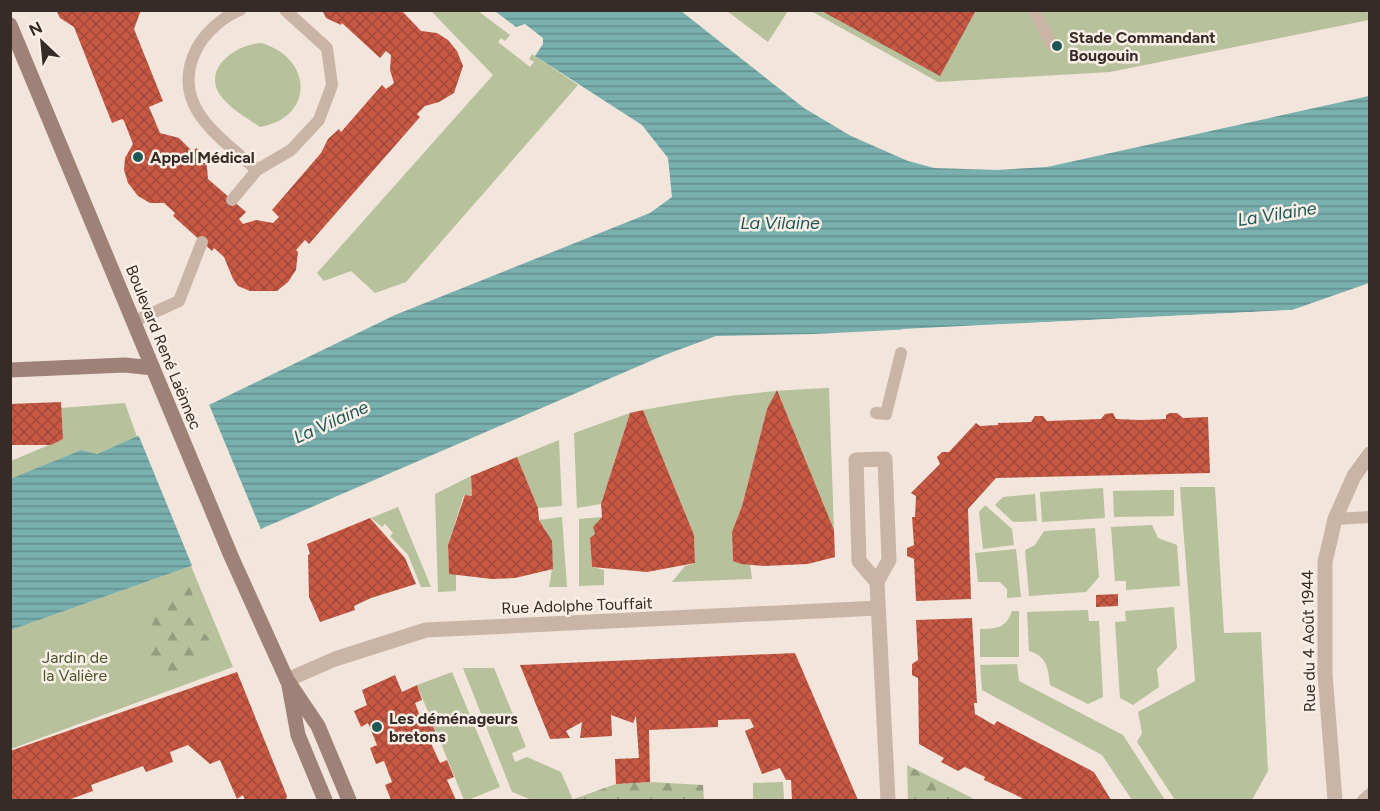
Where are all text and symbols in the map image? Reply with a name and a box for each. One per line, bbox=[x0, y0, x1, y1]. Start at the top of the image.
north arrow bbox=[12, 12, 72, 72]
text: N bbox=[26, 18, 45, 40]
place label: Stade Commandant Bougouin bbox=[1069, 28, 1216, 65]
marker: Stade Commandant Bougouin bbox=[1050, 39, 1064, 53]
place label: Appel Médical bbox=[150, 148, 255, 167]
marker: Appel Médical bbox=[131, 150, 145, 164]
water label: La Vilaine bbox=[1236, 197, 1318, 231]
water label: La Vilaine bbox=[740, 212, 820, 234]
street label: Boulevard René Laënnec bbox=[122, 262, 205, 433]
water label: La Vilaine bbox=[290, 396, 372, 448]
street label: Rue du 4 Août 1944 bbox=[1298, 570, 1319, 712]
street label: Rue Adolphe Touffait bbox=[501, 593, 653, 618]
park label: Jardin de la Valière bbox=[42, 648, 108, 685]
place label: Les déménageurs bretons bbox=[389, 709, 518, 746]
marker: Les déménageurs bretons bbox=[370, 720, 384, 734]

